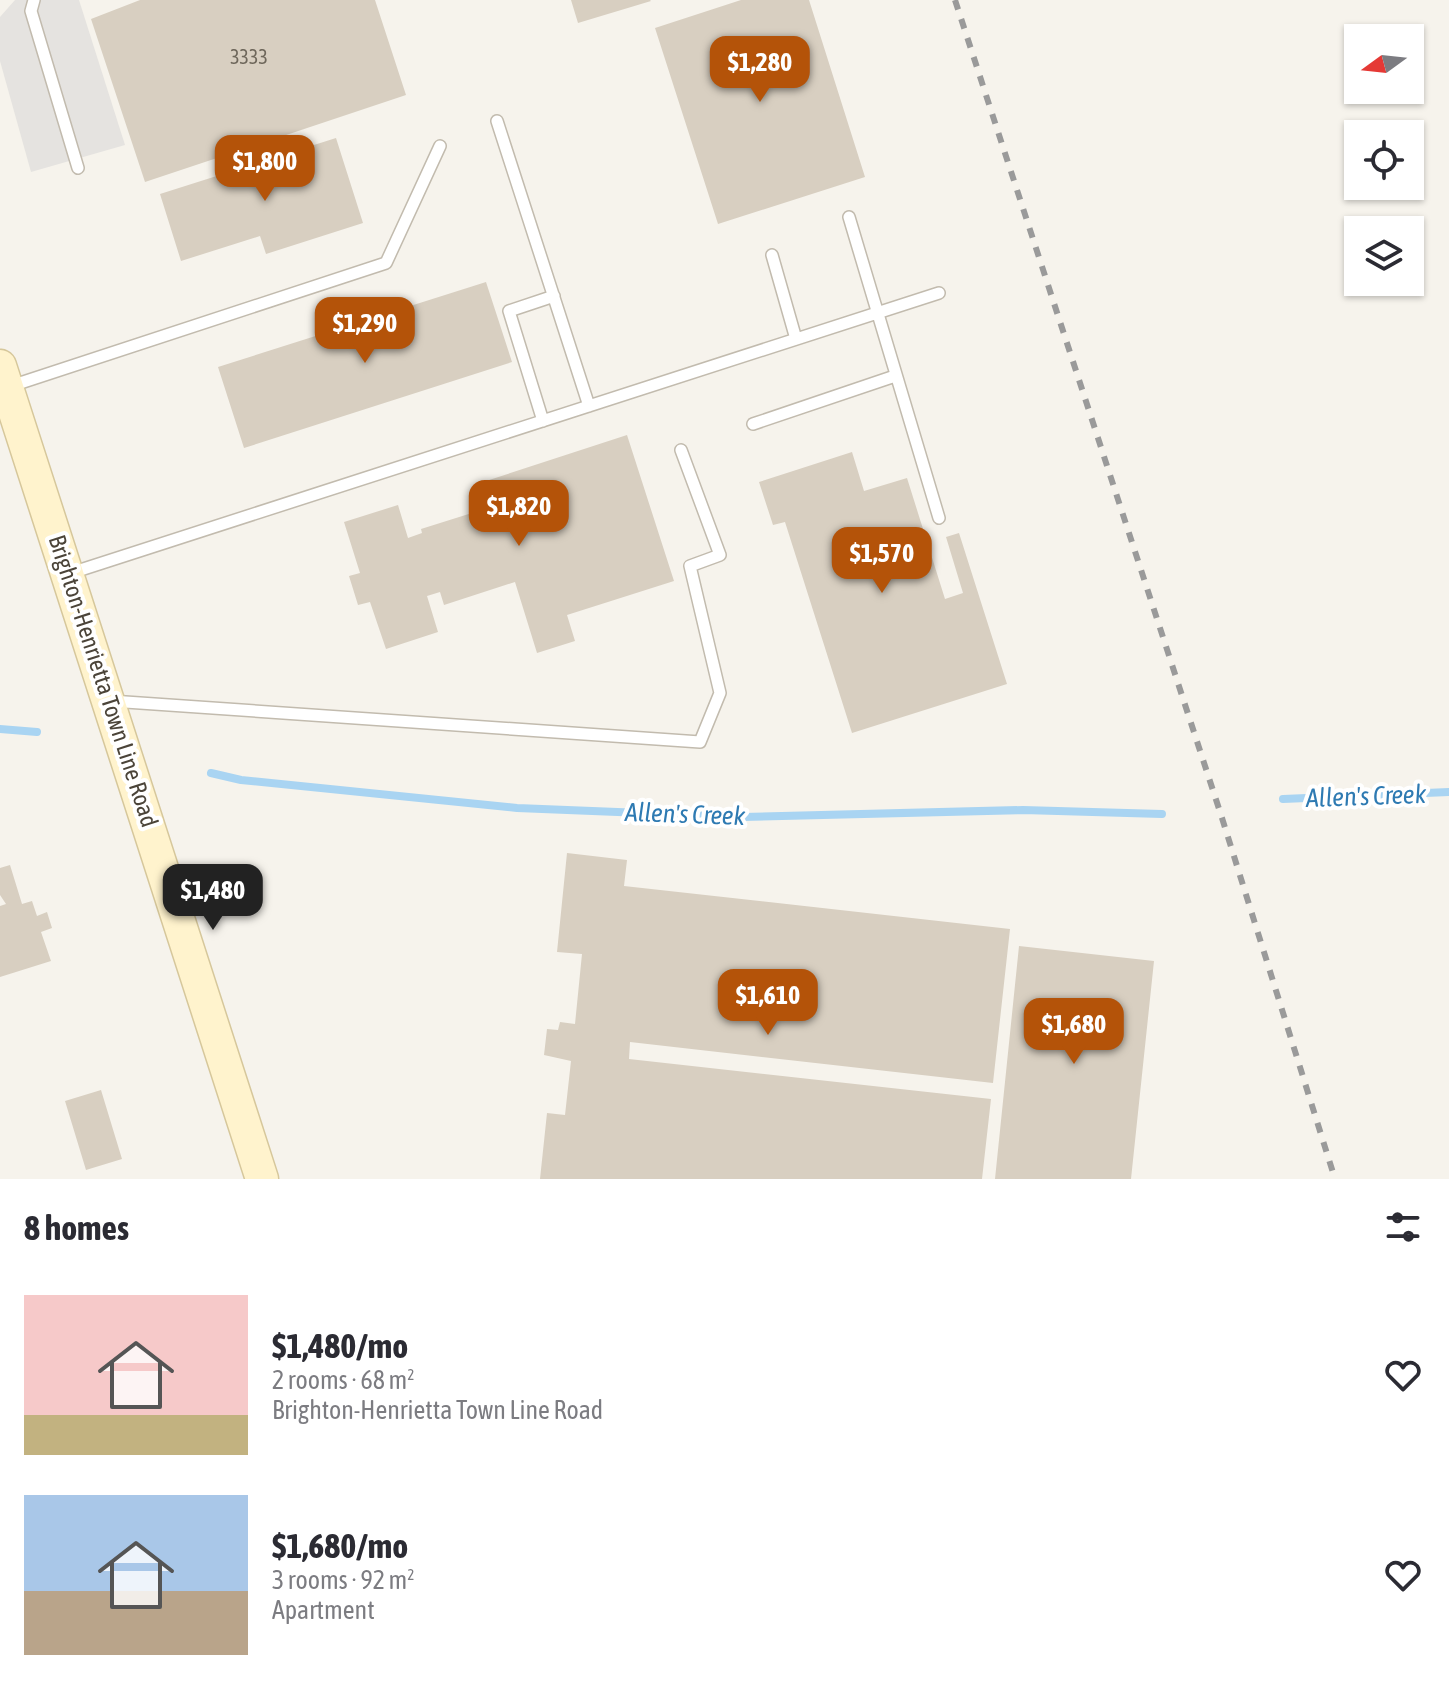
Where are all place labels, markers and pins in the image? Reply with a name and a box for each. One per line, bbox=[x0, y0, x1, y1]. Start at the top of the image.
pin: $1,280 bbox=[695, 36, 825, 104]
pin: $1,800 bbox=[200, 135, 330, 203]
pin: $1,290 bbox=[300, 297, 430, 365]
pin: $1,820 bbox=[454, 480, 584, 548]
pin: $1,570 bbox=[817, 527, 947, 595]
pin: $1,480 bbox=[148, 864, 278, 932]
pin: $1,610 bbox=[703, 969, 833, 1037]
pin: $1,680 bbox=[1009, 998, 1139, 1066]

